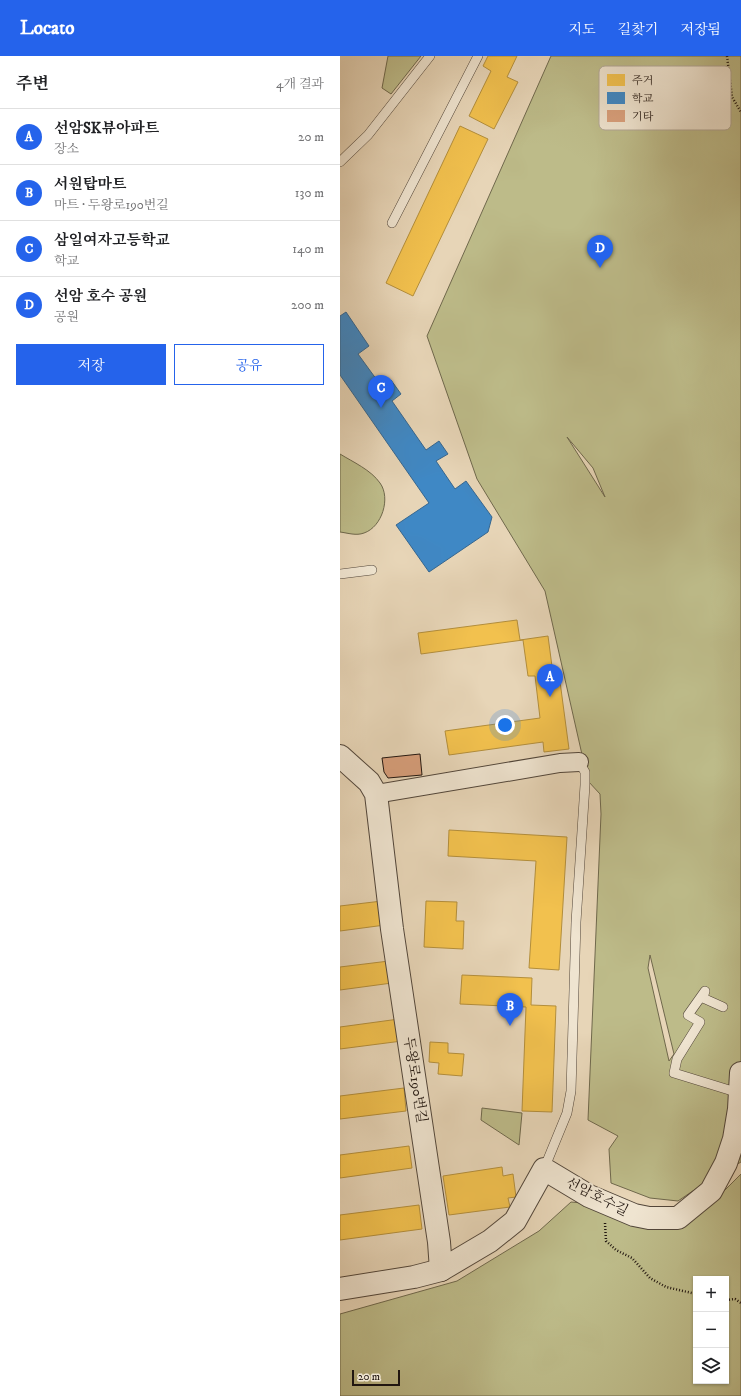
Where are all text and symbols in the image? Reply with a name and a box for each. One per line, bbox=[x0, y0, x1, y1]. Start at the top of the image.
text: Locato bbox=[20, 17, 75, 40]
text: 지도 bbox=[569, 21, 596, 39]
text: 길찾기 bbox=[618, 21, 658, 39]
text: 저장됨 bbox=[680, 21, 721, 39]
legend bbox=[599, 66, 731, 130]
text: 주변 bbox=[16, 73, 49, 95]
text: 주거 bbox=[632, 74, 653, 88]
text: 4개 결과 bbox=[276, 76, 324, 92]
text: 학교 bbox=[632, 92, 654, 106]
text: 기타 bbox=[632, 110, 654, 124]
text: 선암SK뷰아파트 bbox=[54, 119, 159, 138]
text: A bbox=[25, 129, 33, 145]
text: 20 m bbox=[298, 129, 324, 145]
text: 장소 bbox=[54, 141, 79, 157]
text: 서원탑마트 bbox=[54, 175, 126, 194]
text: B bbox=[25, 185, 33, 201]
text: 130 m bbox=[295, 185, 324, 201]
text: 마트 · 두왕로190번길 bbox=[54, 197, 169, 213]
text: 삼일여자고등학교 bbox=[54, 231, 170, 250]
pin: D bbox=[587, 235, 613, 268]
text: C bbox=[25, 241, 33, 257]
text: 140 m bbox=[292, 241, 324, 257]
text: 학교 bbox=[54, 253, 79, 269]
text: 선암 호수 공원 bbox=[54, 287, 147, 306]
text: D bbox=[24, 297, 34, 313]
text: 200 m bbox=[291, 297, 324, 313]
text: 공원 bbox=[54, 309, 79, 325]
button: 저장 bbox=[16, 344, 166, 385]
button: 공유 bbox=[174, 344, 324, 385]
pin: C bbox=[368, 375, 394, 408]
pin: A bbox=[537, 664, 563, 697]
your location bbox=[495, 715, 515, 735]
pin: B bbox=[497, 993, 523, 1026]
street label: 두왕로190번길 bbox=[399, 1036, 431, 1124]
street label: 선암호수길 bbox=[563, 1174, 631, 1220]
map controls bbox=[693, 1276, 729, 1384]
button: + bbox=[693, 1276, 729, 1312]
button: − bbox=[693, 1312, 729, 1348]
button: layers bbox=[693, 1348, 729, 1384]
scale bar bbox=[352, 1368, 400, 1387]
text: 20 m bbox=[358, 1370, 380, 1384]

